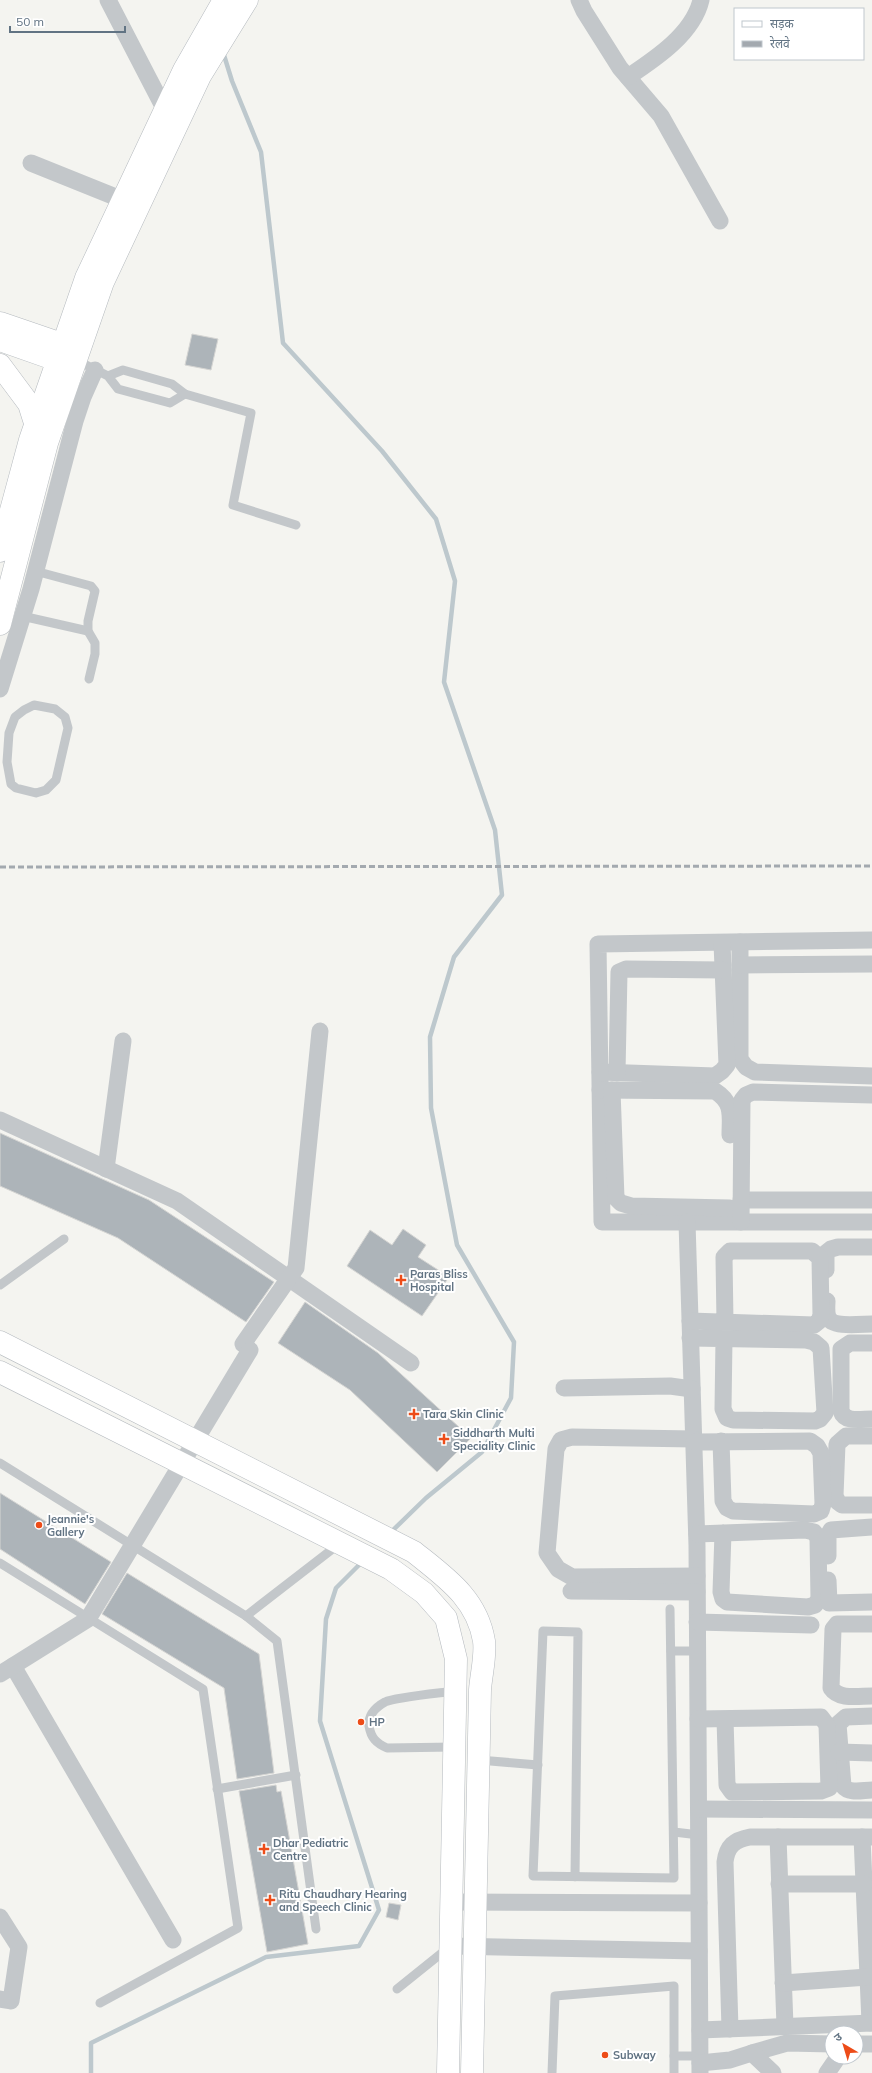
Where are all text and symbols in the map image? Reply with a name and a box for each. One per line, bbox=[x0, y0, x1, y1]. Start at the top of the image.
scale bar bbox=[10, 8, 125, 34]
legend bbox=[734, 8, 864, 60]
text: 50 m bbox=[16, 14, 44, 29]
text: सड़क bbox=[770, 16, 795, 31]
text: रेलवे bbox=[770, 36, 790, 51]
place label: Paras Bliss Hospital bbox=[410, 1267, 468, 1294]
marker: Paras Bliss Hospital bbox=[395, 1274, 407, 1286]
place label: Tara Skin Clinic bbox=[423, 1407, 504, 1421]
marker: Tara Skin Clinic bbox=[408, 1408, 420, 1420]
place label: Siddharth Multi Speciality Clinic bbox=[453, 1426, 536, 1453]
marker: Siddharth Multi Speciality Clinic bbox=[438, 1433, 450, 1445]
place label: Jeannie's Gallery bbox=[47, 1512, 95, 1539]
marker: Jeannie's Gallery bbox=[34, 1520, 44, 1530]
place label: HP bbox=[369, 1715, 385, 1729]
marker: HP bbox=[356, 1717, 366, 1727]
place label: Dhar Pediatric Centre bbox=[273, 1836, 349, 1863]
marker: Dhar Pediatric Centre bbox=[258, 1843, 270, 1855]
place label: Ritu Chaudhary Hearing and Speech Clinic bbox=[279, 1887, 407, 1914]
marker: Ritu Chaudhary Hearing and Speech Clinic bbox=[264, 1894, 276, 1906]
north arrow bbox=[824, 2025, 864, 2065]
text: उ bbox=[831, 2029, 845, 2045]
place label: Subway bbox=[613, 2048, 656, 2062]
marker: Subway bbox=[600, 2050, 610, 2060]

